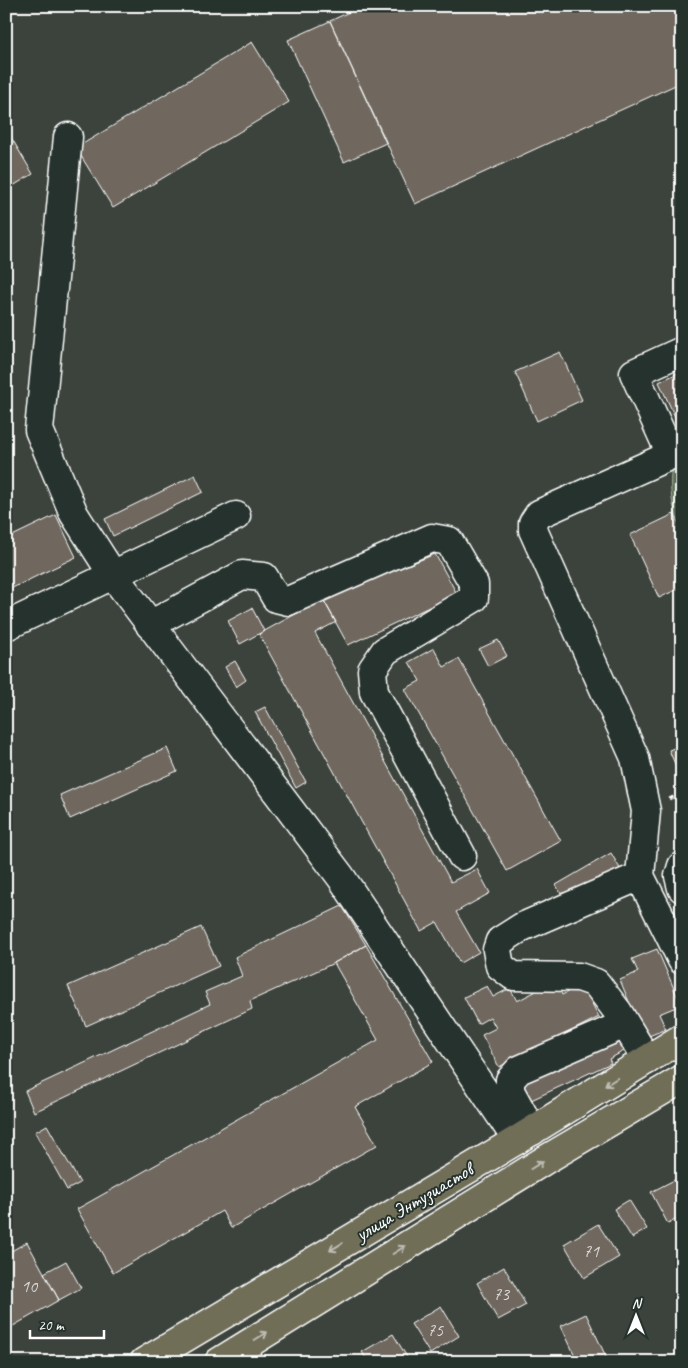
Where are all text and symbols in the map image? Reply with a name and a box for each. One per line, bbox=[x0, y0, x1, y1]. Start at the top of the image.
one-way arrow bbox=[604, 1078, 618, 1088]
street label: улица Энтузиастов bbox=[350, 1156, 480, 1247]
one-way arrow bbox=[529, 1159, 543, 1169]
house number: 71 bbox=[583, 1240, 600, 1262]
one-way arrow bbox=[330, 1243, 344, 1253]
one-way arrow bbox=[391, 1245, 405, 1255]
house number: 10 bbox=[21, 1275, 39, 1297]
house number: 73 bbox=[493, 1283, 511, 1305]
north arrow bbox=[610, 1290, 660, 1340]
text: N bbox=[632, 1295, 643, 1312]
scale bar bbox=[30, 1308, 104, 1340]
text: 20 m bbox=[38, 1316, 65, 1335]
house number: 75 bbox=[427, 1319, 444, 1341]
one-way arrow bbox=[253, 1331, 267, 1341]

